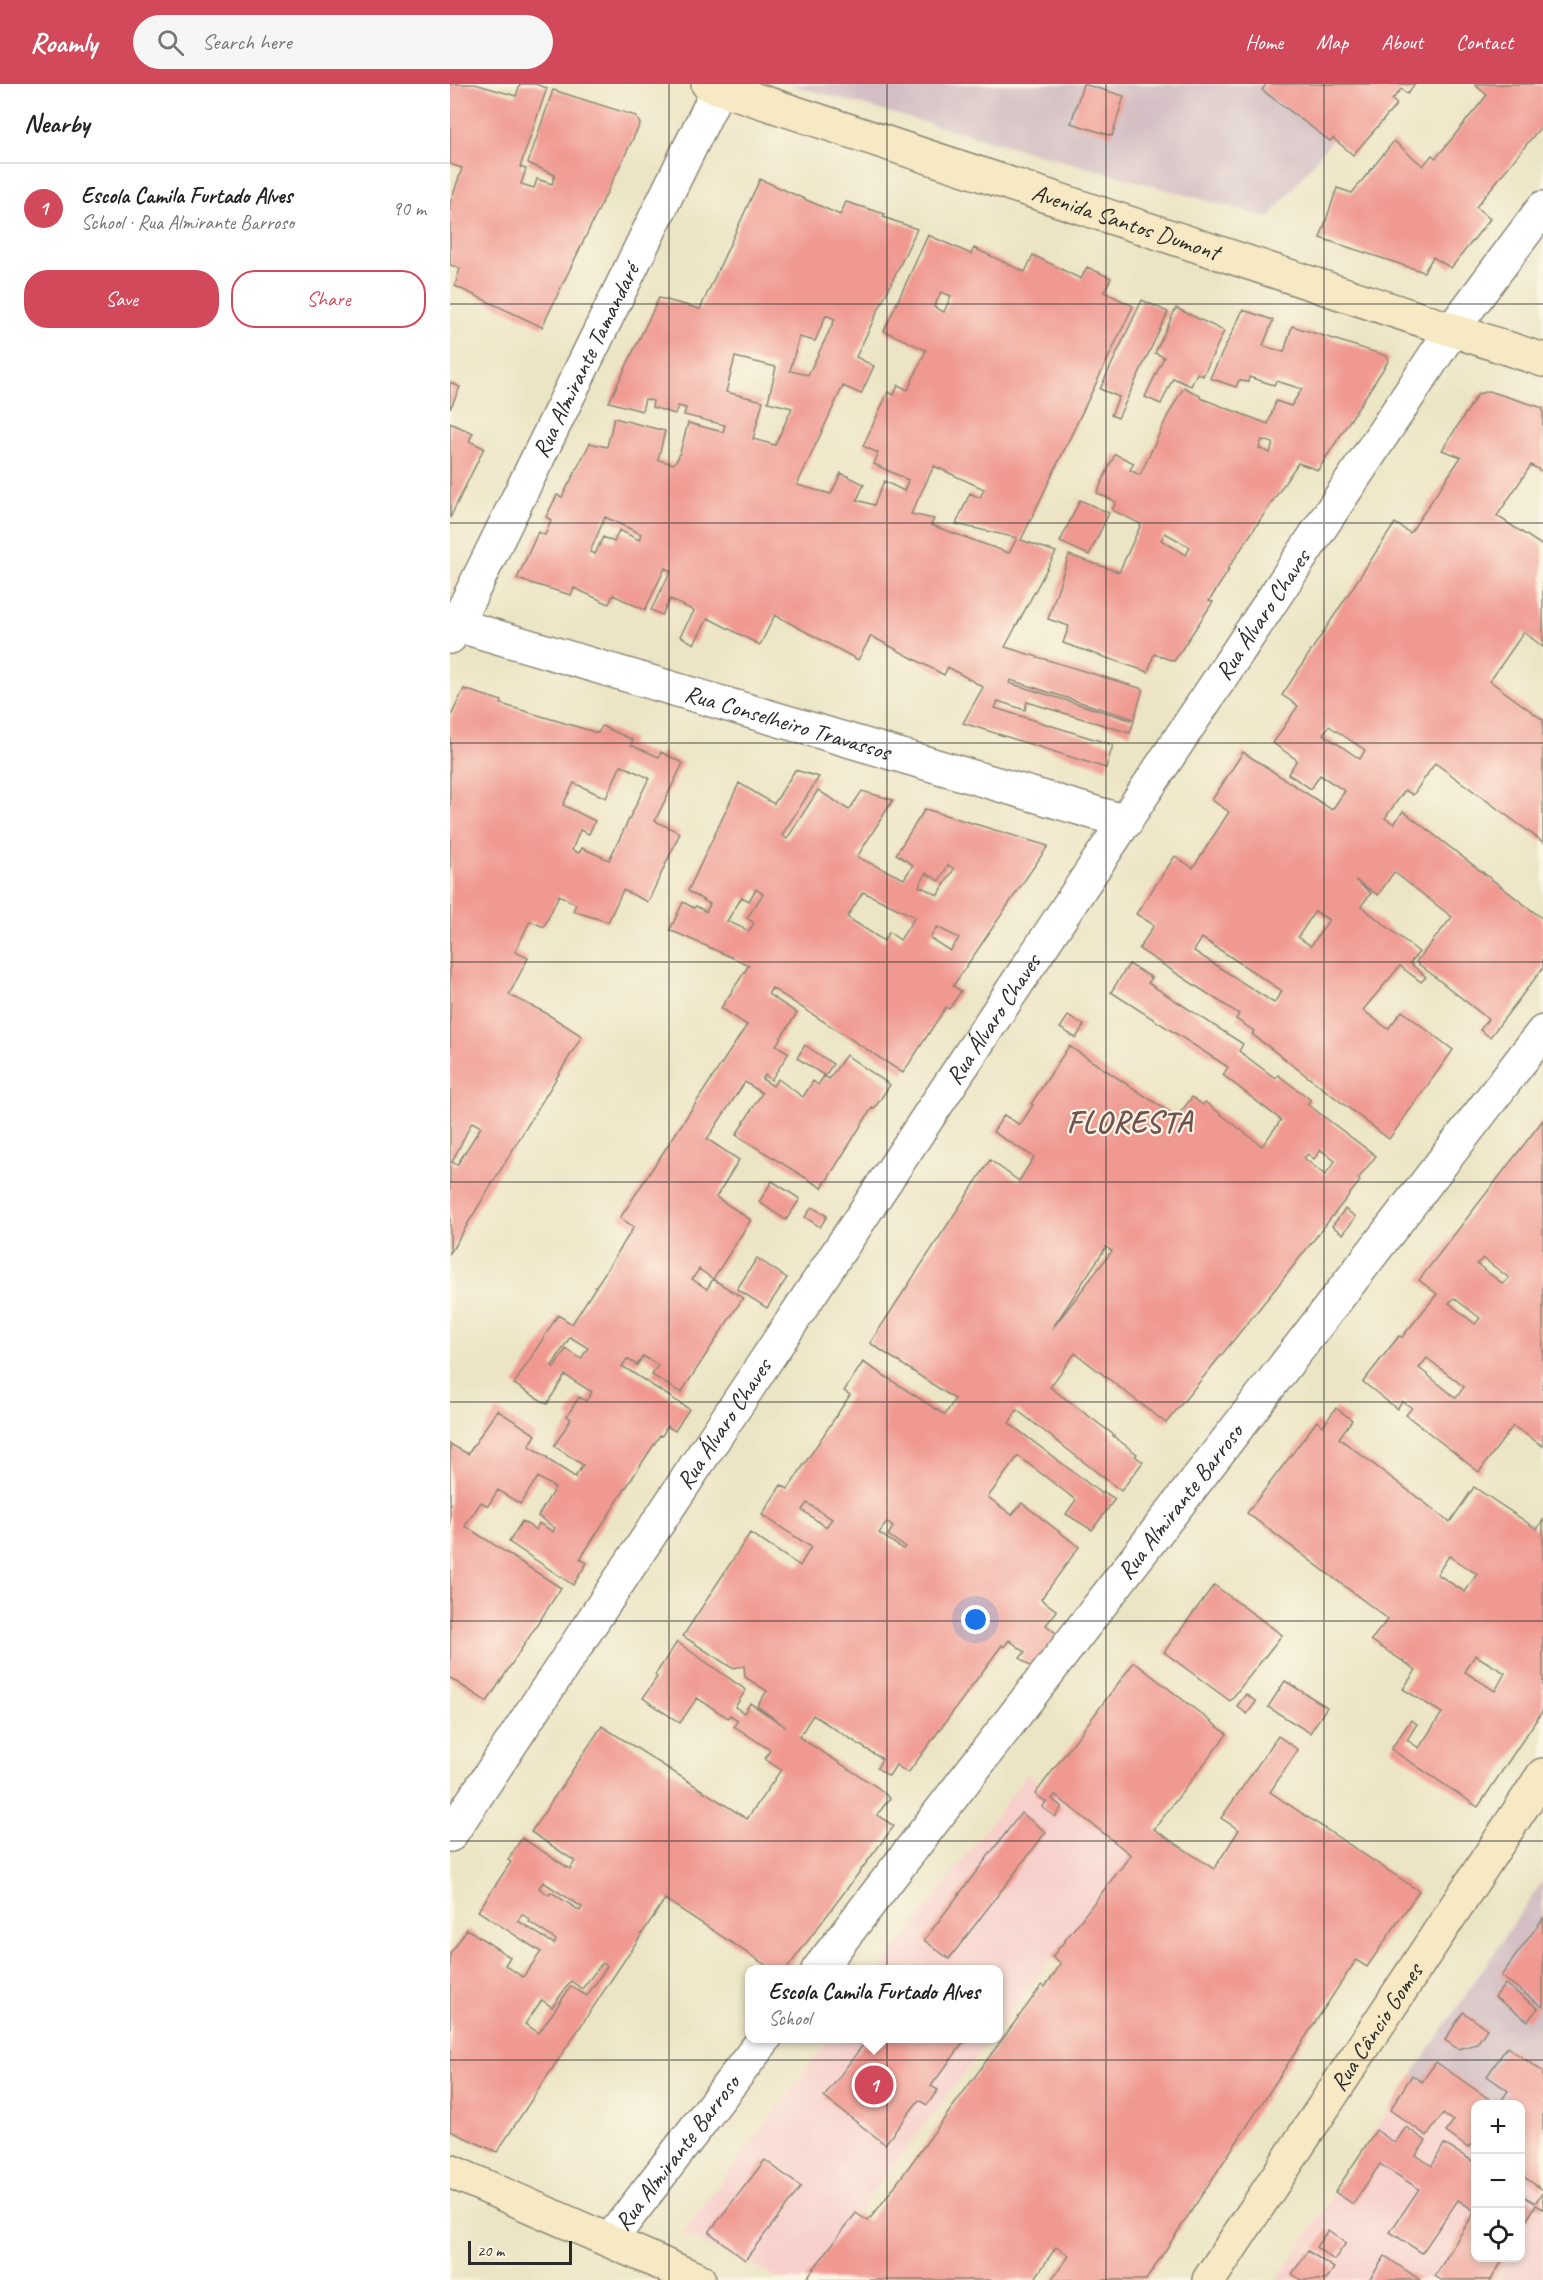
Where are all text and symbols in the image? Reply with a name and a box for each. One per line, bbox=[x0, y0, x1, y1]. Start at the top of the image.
search box bbox=[133, 15, 553, 69]
text: Roamly bbox=[30, 25, 97, 60]
icon: search bbox=[154, 26, 187, 59]
text: Search here bbox=[202, 28, 292, 56]
text: Home bbox=[1245, 29, 1283, 55]
text: Map bbox=[1316, 29, 1348, 55]
text: About bbox=[1381, 29, 1423, 55]
text: Contact bbox=[1456, 29, 1513, 55]
text: Nearby bbox=[24, 107, 89, 140]
street label: Avenida Santos Dumont bbox=[1028, 177, 1226, 268]
text: Escola Camila Furtado Alves bbox=[81, 182, 292, 210]
text: 1 bbox=[39, 196, 48, 221]
text: 90 m bbox=[392, 196, 426, 221]
text: School · Rua Almirante Barroso bbox=[81, 210, 294, 235]
street label: Rua Almirante Tamandaré bbox=[525, 255, 648, 462]
button: Save bbox=[24, 270, 219, 328]
button: Share bbox=[231, 270, 426, 328]
street label: Rua Álvaro Chaves bbox=[1208, 542, 1318, 686]
street label: Rua Conselheiro Travassos bbox=[681, 678, 897, 768]
street label: Rua Álvaro Chaves bbox=[939, 947, 1048, 1090]
district label: FLORESTA bbox=[1067, 1103, 1194, 1141]
street label: Rua Álvaro Chaves bbox=[670, 1351, 779, 1495]
street label: Rua Almirante Barroso bbox=[1111, 1416, 1251, 1585]
your location bbox=[961, 1605, 990, 1634]
street label: Rua Câncio Gomes bbox=[1323, 1956, 1431, 2097]
popup bbox=[745, 1965, 1003, 2043]
text: Escola Camila Furtado Alves bbox=[768, 1978, 980, 2006]
text: School bbox=[768, 2006, 811, 2031]
pin: 1 bbox=[854, 2062, 894, 2108]
street label: Rua Almirante Barroso bbox=[608, 2067, 748, 2236]
map controls bbox=[1471, 2100, 1525, 2262]
button: + bbox=[1471, 2100, 1525, 2154]
button: − bbox=[1471, 2154, 1525, 2208]
button: locate bbox=[1471, 2208, 1525, 2262]
scale bar bbox=[468, 2238, 572, 2266]
text: 20 m bbox=[477, 2241, 504, 2261]

